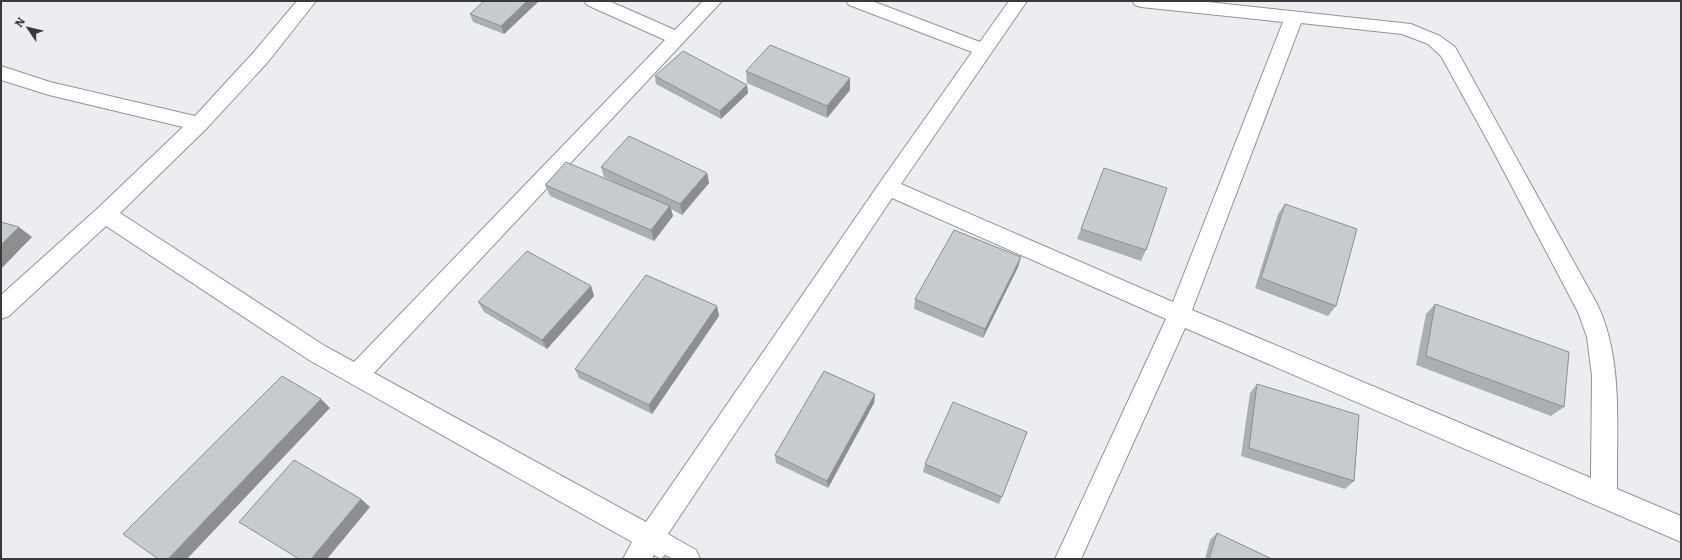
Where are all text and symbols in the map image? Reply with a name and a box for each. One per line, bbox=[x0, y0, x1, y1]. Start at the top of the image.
north arrow bbox=[8, 8, 48, 48]
text: N bbox=[10, 13, 28, 30]

